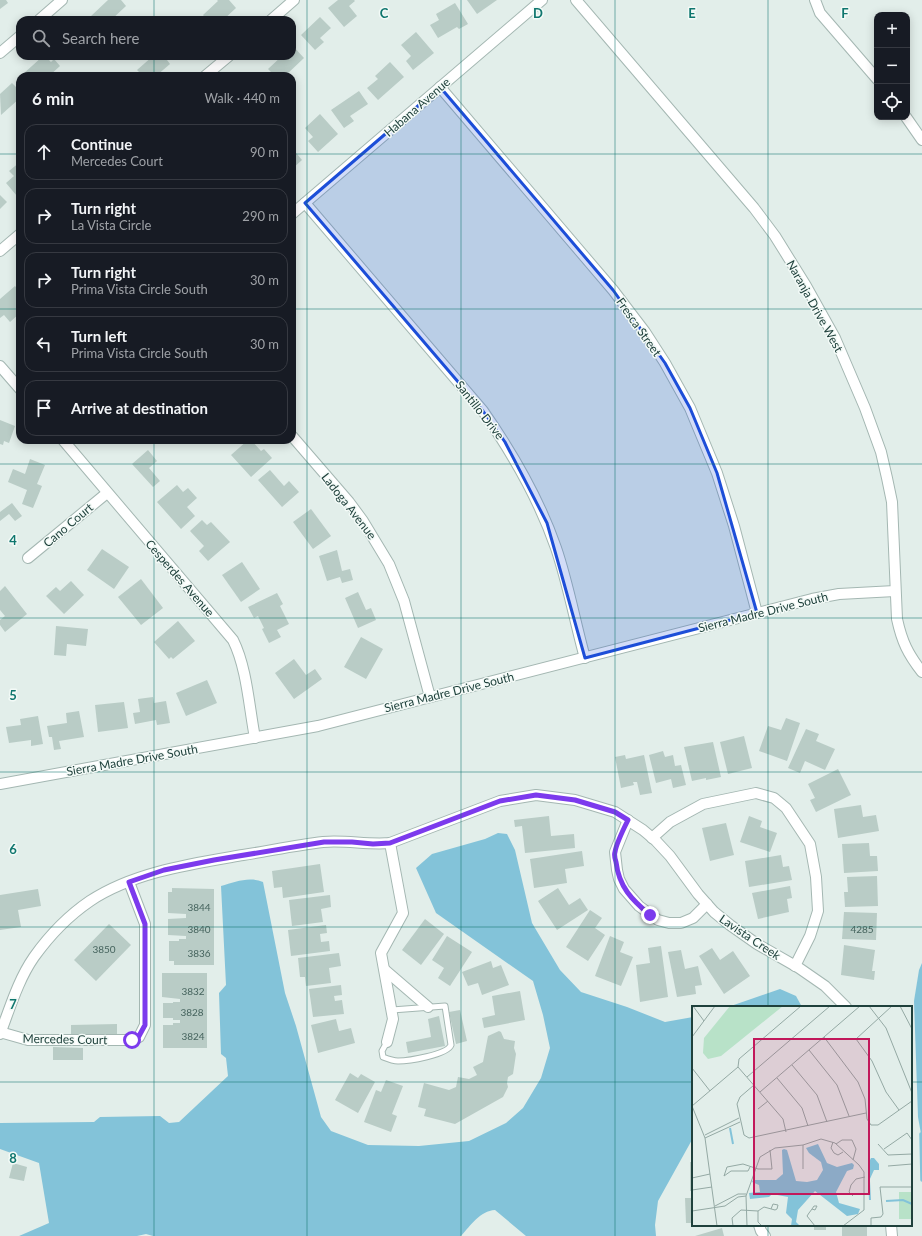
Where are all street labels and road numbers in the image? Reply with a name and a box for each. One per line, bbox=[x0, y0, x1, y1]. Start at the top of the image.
street label: Habana Avenue bbox=[381, 74, 453, 140]
street label: Naranja Drive West bbox=[783, 257, 847, 355]
street label: Fresca Street bbox=[613, 295, 665, 360]
street label: Santillo Drive bbox=[452, 378, 508, 442]
street label: Ladoga Avenue bbox=[318, 470, 380, 542]
street label: Cano Court bbox=[40, 499, 97, 550]
street label: Cesperdes Avenue bbox=[142, 536, 218, 620]
street label: Sierra Madre Drive South bbox=[697, 589, 829, 635]
street label: Sierra Madre Drive South bbox=[383, 669, 515, 715]
street label: Sierra Madre Drive South bbox=[65, 741, 199, 779]
street label: Lavista Creek bbox=[717, 911, 784, 963]
street label: Mercedes Court bbox=[22, 1031, 108, 1047]

